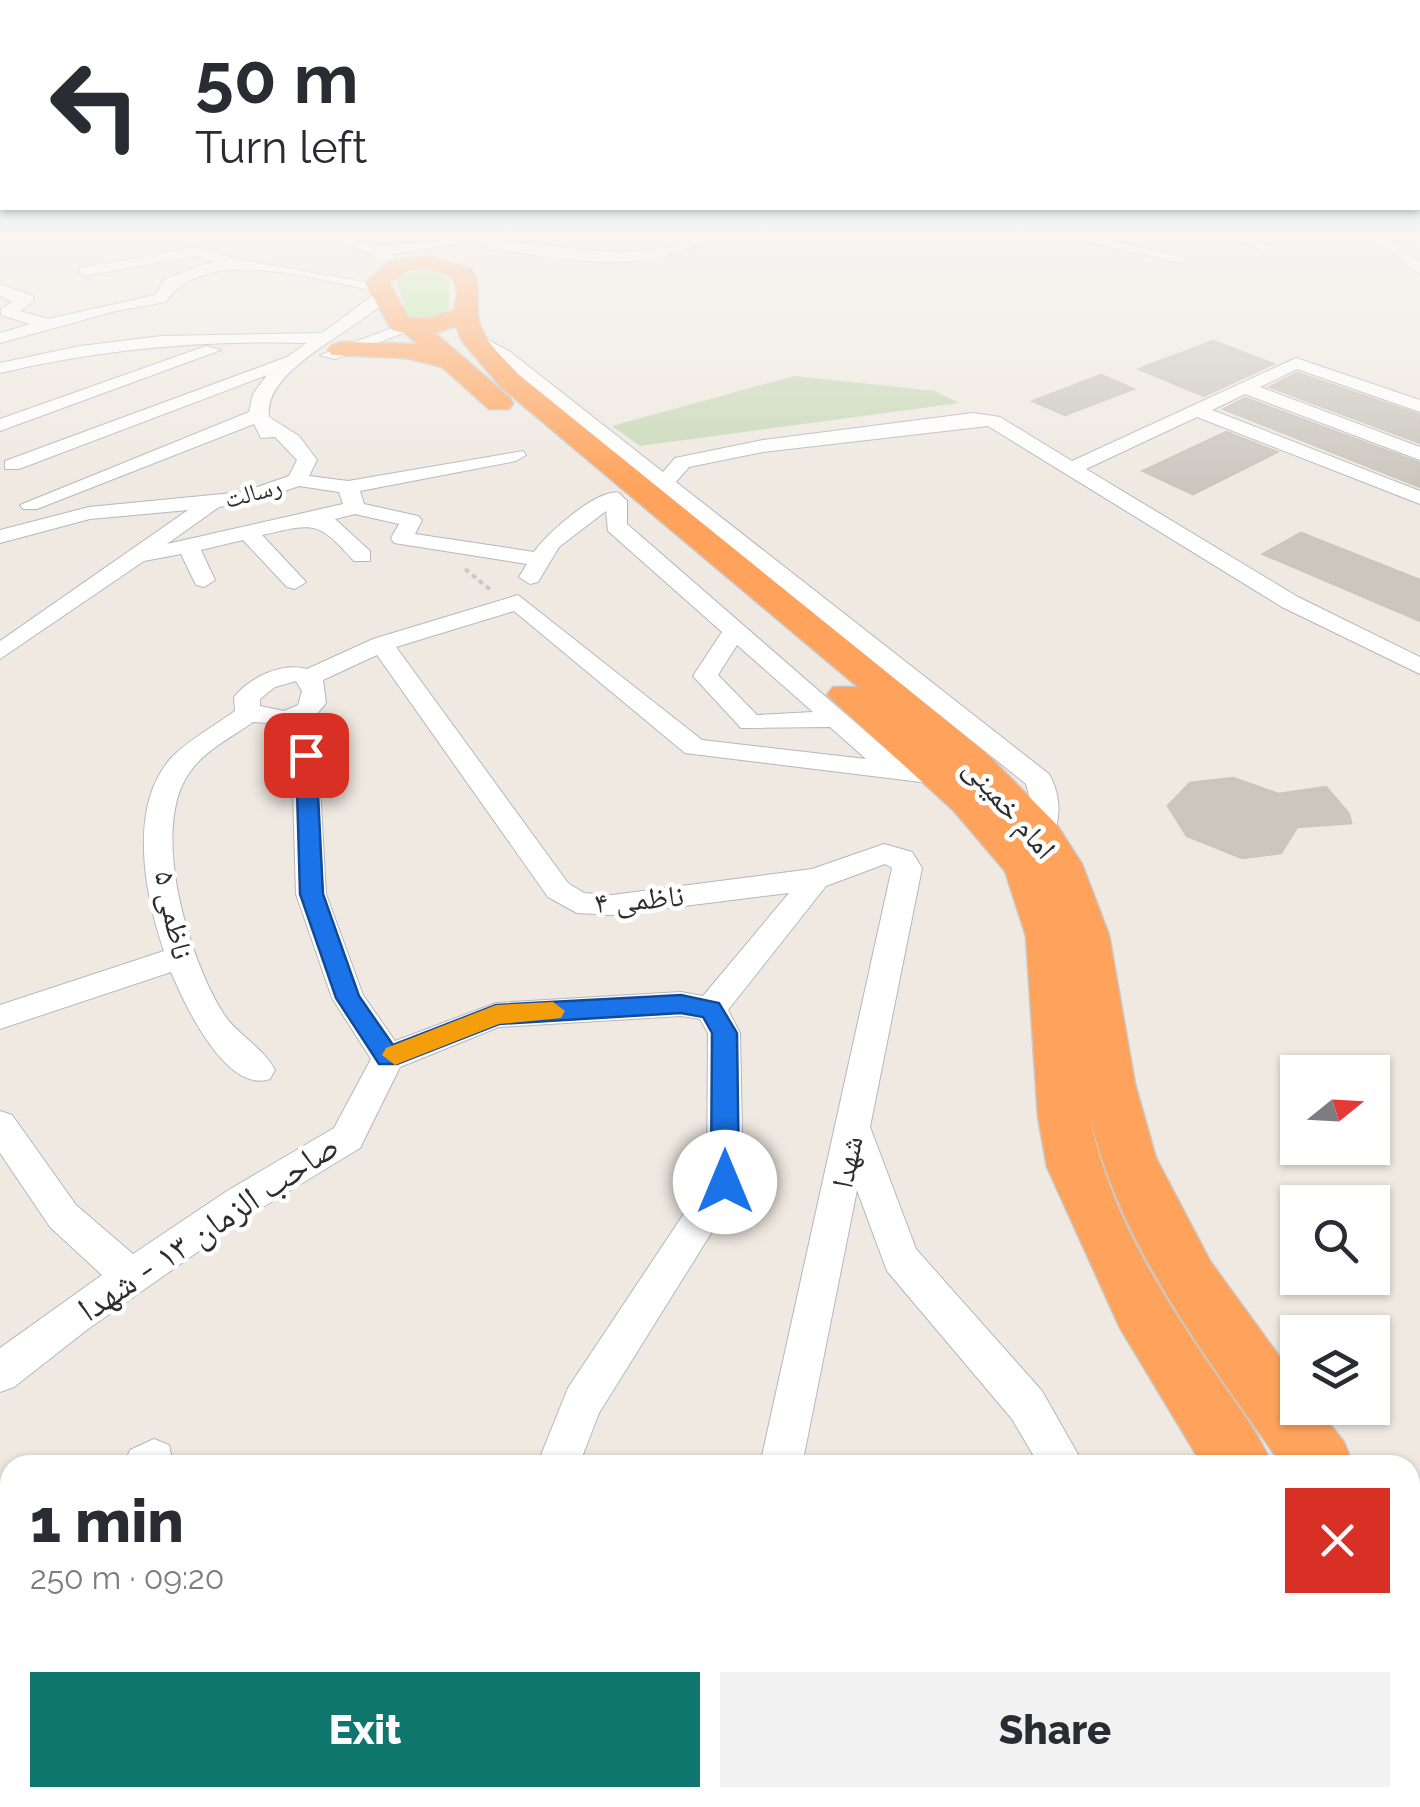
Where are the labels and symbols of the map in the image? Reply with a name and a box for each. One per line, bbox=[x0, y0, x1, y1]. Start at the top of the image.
street label: رسالت bbox=[221, 470, 285, 514]
pin bbox=[264, 713, 349, 798]
street label: امام خمینی bbox=[955, 750, 1063, 867]
street label: ناظمی ۵ bbox=[147, 867, 200, 963]
street label: ناظمی ۴ bbox=[593, 878, 685, 921]
north arrow bbox=[1280, 1055, 1390, 1165]
street label: صاحب الزمان ۱۳ - شهدا bbox=[70, 1125, 347, 1330]
position arrow bbox=[673, 1130, 777, 1234]
street label: شهدا bbox=[824, 1133, 870, 1191]

